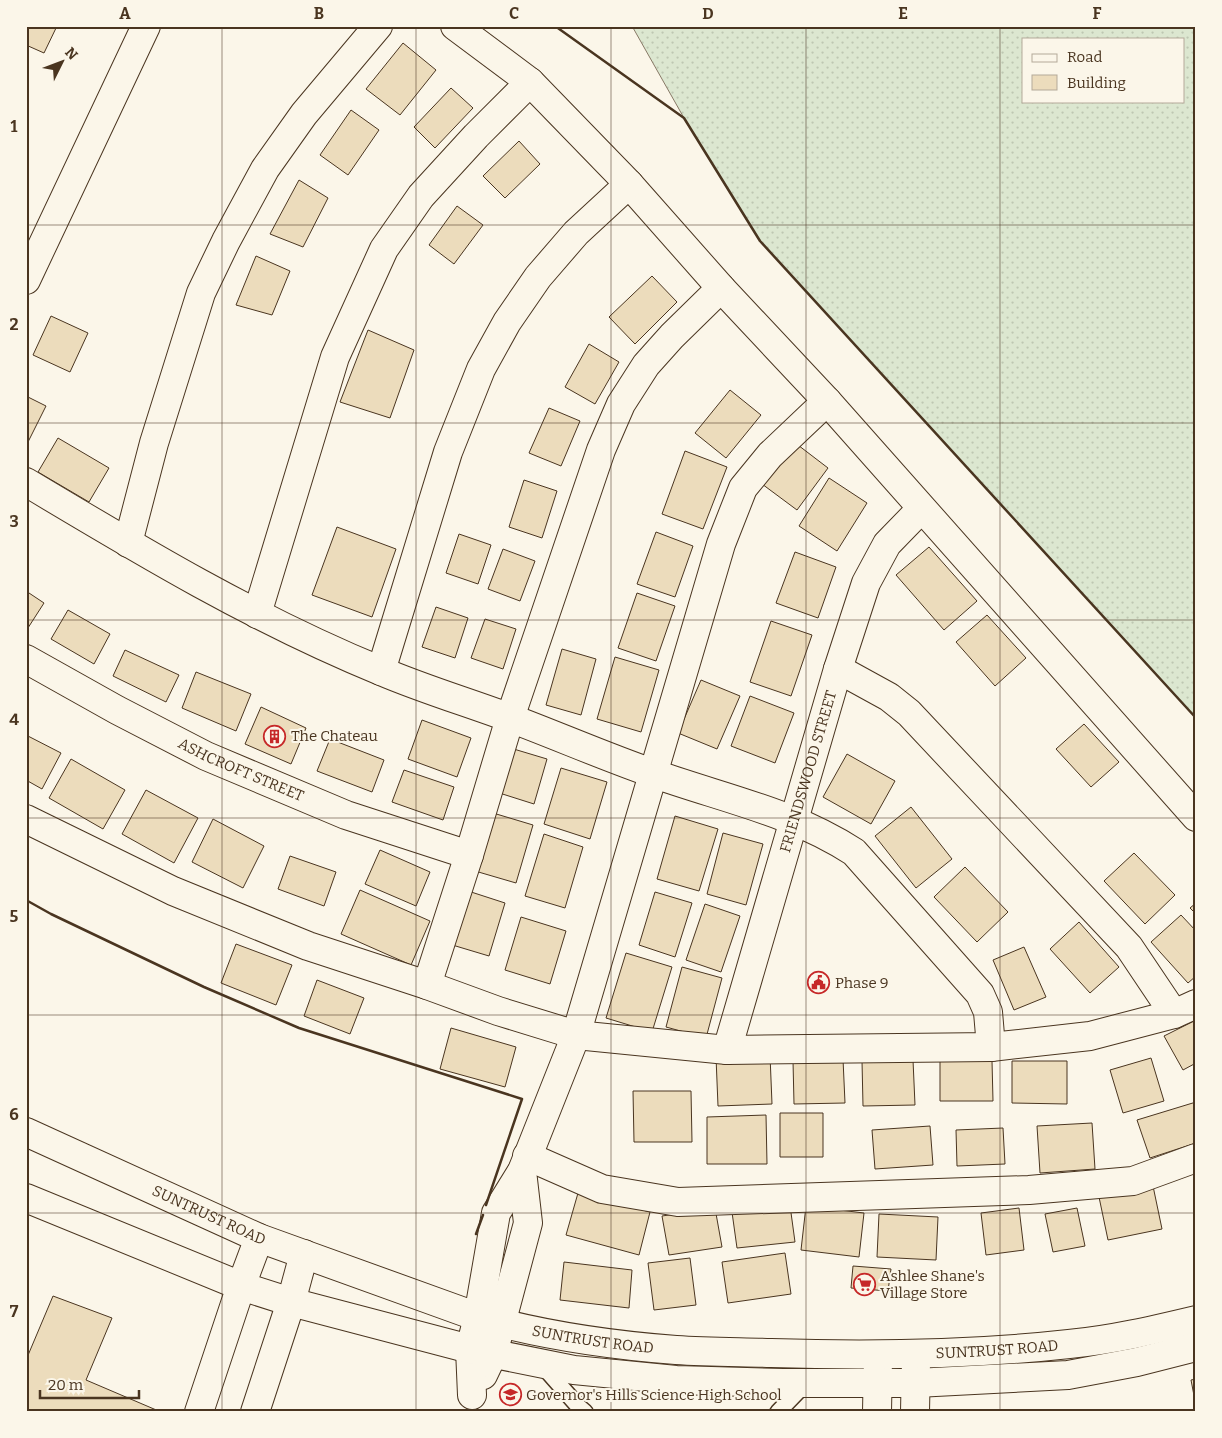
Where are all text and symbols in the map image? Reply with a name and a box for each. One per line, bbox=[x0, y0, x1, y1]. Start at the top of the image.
text: A bbox=[119, 4, 131, 23]
text: B bbox=[314, 4, 324, 23]
text: C bbox=[509, 4, 519, 23]
text: D bbox=[702, 4, 714, 23]
text: E bbox=[898, 4, 908, 23]
text: F bbox=[1093, 4, 1102, 23]
north arrow bbox=[38, 38, 88, 88]
legend bbox=[1022, 38, 1184, 102]
text: N bbox=[61, 44, 81, 63]
text: Road bbox=[1067, 48, 1102, 66]
text: Building bbox=[1067, 74, 1126, 92]
text: 1 bbox=[11, 117, 18, 136]
text: 2 bbox=[9, 315, 19, 334]
text: 3 bbox=[9, 512, 19, 531]
street label: FRIENDSWOOD STREET bbox=[776, 688, 840, 855]
text: 4 bbox=[9, 710, 19, 729]
building icon: The Chateau bbox=[263, 724, 287, 748]
place label: The Chateau bbox=[291, 727, 378, 745]
street label: ASHCROFT STREET bbox=[175, 734, 307, 805]
text: 5 bbox=[10, 907, 19, 926]
public building icon: Phase 9 bbox=[807, 971, 831, 995]
place label: Phase 9 bbox=[835, 974, 888, 992]
text: 6 bbox=[9, 1105, 19, 1124]
street label: SUNTRUST ROAD bbox=[149, 1182, 268, 1249]
place label: Ashlee Shane's Village Store bbox=[880, 1267, 985, 1302]
supermarket icon: Ashlee Shane's Village Store bbox=[852, 1273, 876, 1297]
text: 7 bbox=[10, 1302, 19, 1321]
street label: SUNTRUST ROAD bbox=[530, 1321, 655, 1357]
street label: SUNTRUST ROAD bbox=[935, 1336, 1059, 1362]
scale bar bbox=[40, 1368, 139, 1400]
text: 20 m bbox=[48, 1376, 84, 1394]
school or university icon: Governor's Hills Science High School bbox=[498, 1383, 522, 1407]
place label: Governor's Hills Science High School bbox=[526, 1386, 782, 1404]

